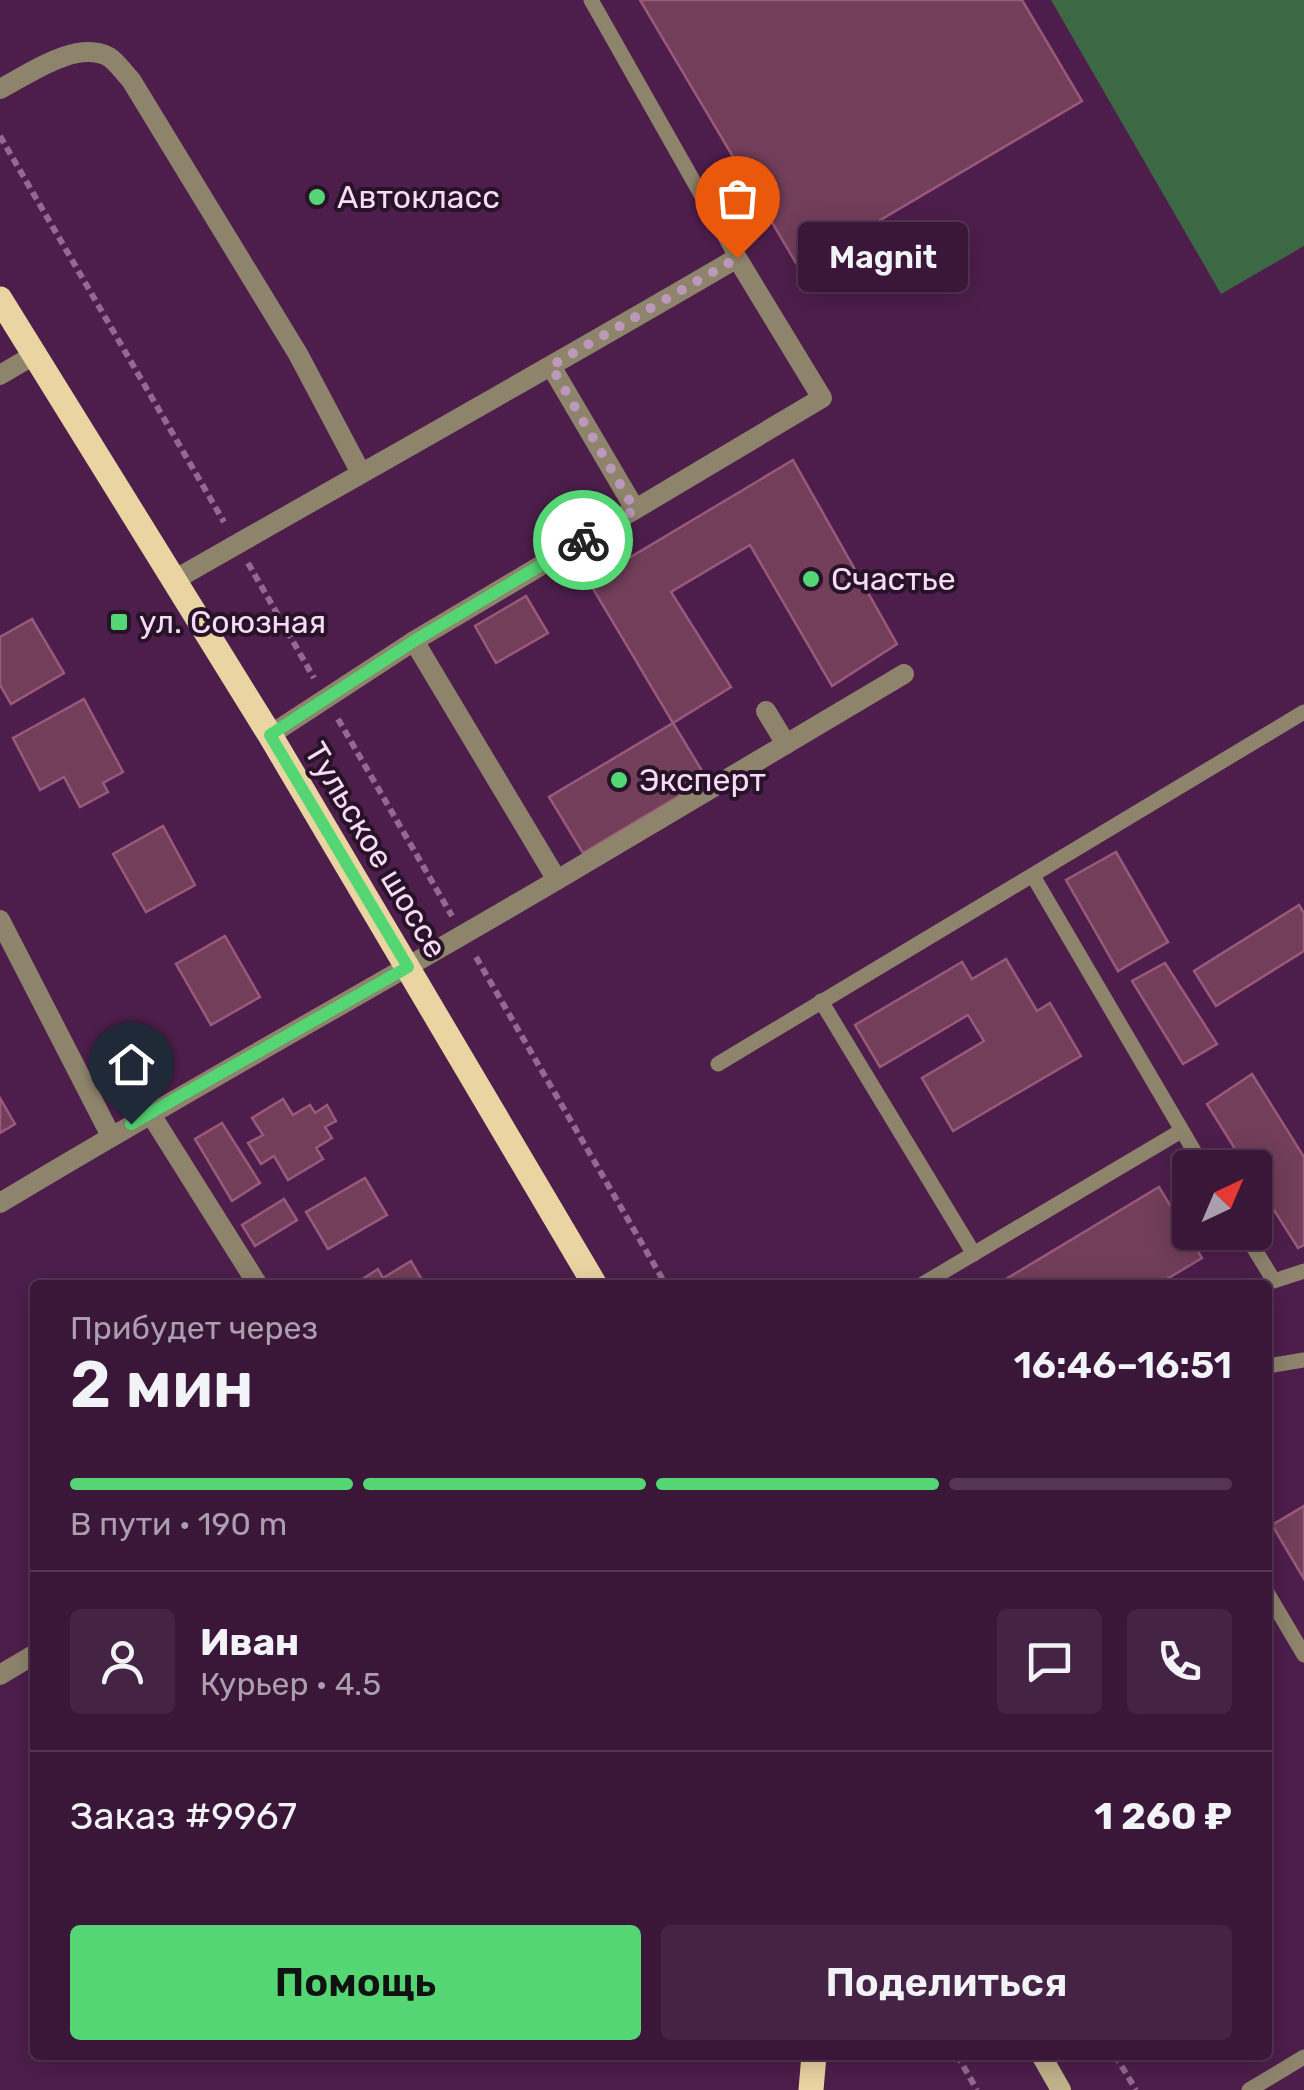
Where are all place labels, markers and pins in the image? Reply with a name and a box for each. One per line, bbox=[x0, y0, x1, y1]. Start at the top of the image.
pin bbox=[695, 156, 780, 259]
place label: Автокласс bbox=[337, 178, 500, 216]
marker: Автокласс bbox=[306, 186, 328, 208]
callout: Magnit bbox=[797, 223, 967, 293]
place label: Счастье bbox=[831, 560, 956, 598]
marker: Счастье bbox=[800, 568, 822, 590]
place label: ул. Союзная bbox=[139, 603, 326, 641]
marker: ул. Союзная bbox=[108, 611, 130, 633]
place label: Эксперт bbox=[639, 761, 766, 799]
marker: Эксперт bbox=[608, 769, 630, 791]
pin bbox=[89, 1022, 174, 1125]

